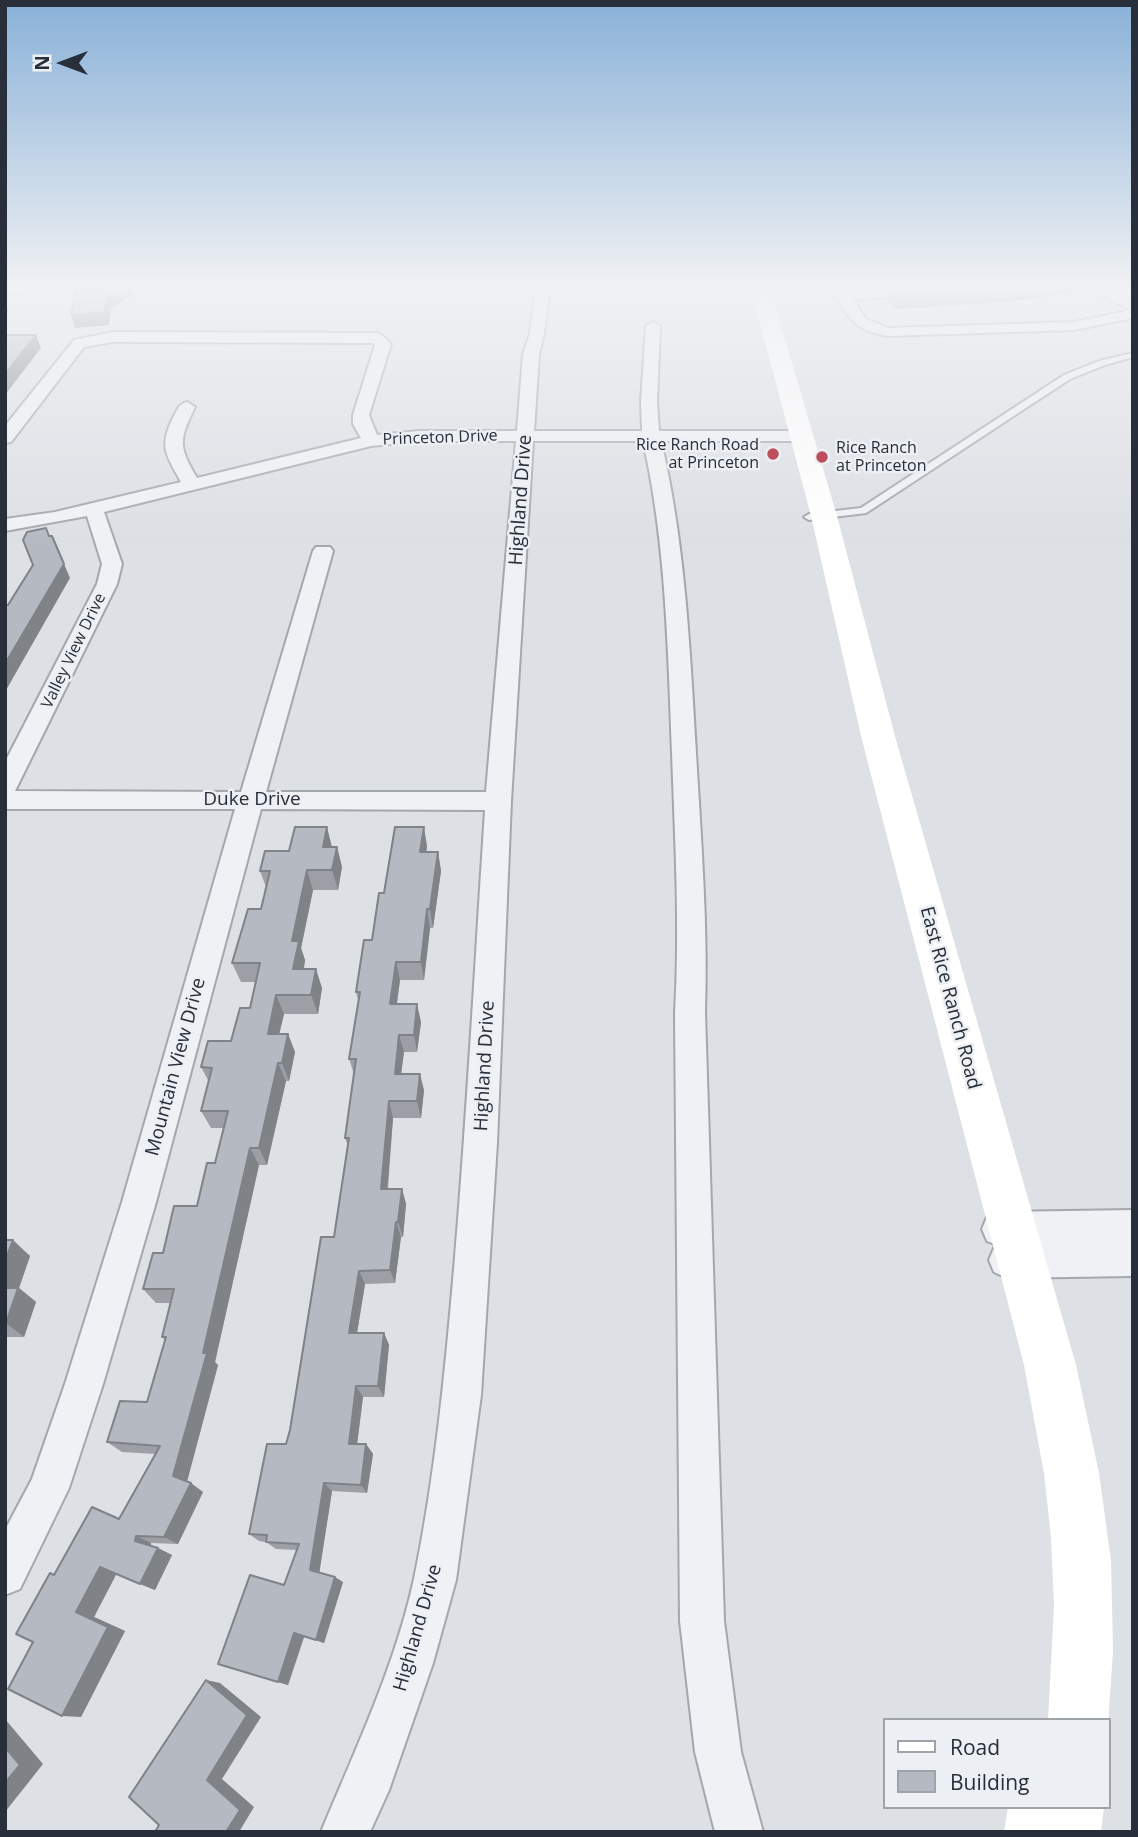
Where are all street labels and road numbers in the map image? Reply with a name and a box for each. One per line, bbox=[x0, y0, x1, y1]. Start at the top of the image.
street label: Princeton Drive bbox=[382, 426, 498, 450]
street label: Highland Drive bbox=[505, 434, 537, 566]
street label: Valley View Drive bbox=[38, 590, 110, 712]
street label: Duke Drive bbox=[203, 789, 301, 811]
street label: East Rice Ranch Road bbox=[915, 904, 985, 1092]
street label: Mountain View Drive bbox=[141, 975, 211, 1159]
street label: Highland Drive bbox=[470, 1000, 500, 1132]
street label: Highland Drive bbox=[389, 1562, 447, 1694]

